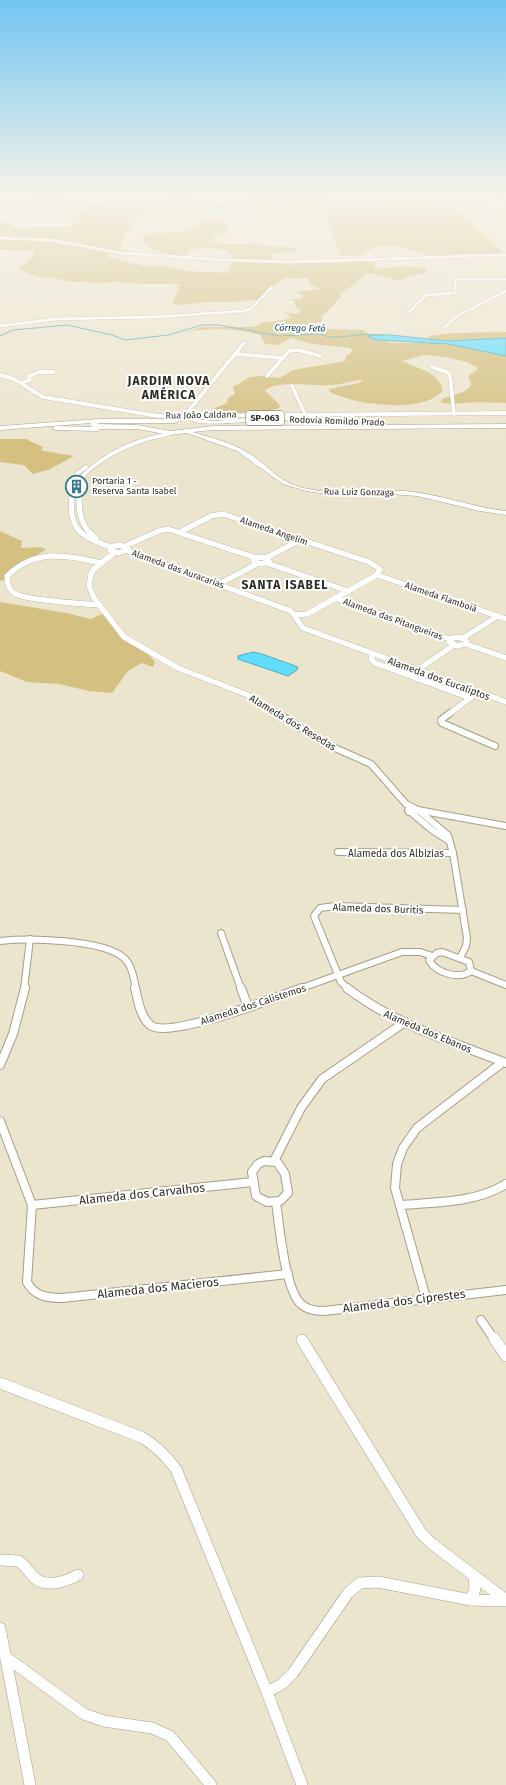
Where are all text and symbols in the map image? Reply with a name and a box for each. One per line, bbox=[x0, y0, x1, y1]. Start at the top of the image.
water label: Córrego Fetá bbox=[275, 323, 325, 333]
district label: JARDIM NOVA AMÉRICA bbox=[127, 374, 210, 402]
street label: Rua João Caldana bbox=[165, 409, 237, 421]
road number: SP-063 bbox=[246, 411, 284, 425]
street label: Rodovia Romildo Prado bbox=[289, 414, 385, 428]
building icon: Portaria 1 - Reserva Santa Isabel bbox=[63, 473, 89, 499]
place label: Portaria 1 - Reserva Santa Isabel bbox=[92, 476, 177, 496]
street label: Rua Luiz Gonzaga bbox=[324, 486, 394, 498]
street label: Alameda Angelim bbox=[239, 515, 309, 547]
street label: Alameda das Auracarias bbox=[131, 548, 225, 590]
district label: SANTA ISABEL bbox=[242, 578, 328, 592]
street label: Alameda Flamboiã bbox=[404, 580, 478, 614]
street label: Alameda das Pitangueiras bbox=[342, 596, 444, 642]
street label: Alameda dos Eucaliptos bbox=[386, 655, 492, 703]
street label: Alameda dos Resedas bbox=[247, 692, 338, 754]
street label: Alameda dos Albizias bbox=[348, 848, 444, 860]
street label: Alameda dos Buritis bbox=[332, 901, 424, 917]
street label: Alameda dos Calistemos bbox=[199, 982, 308, 1028]
street label: Alameda dos Ebanos bbox=[382, 1008, 474, 1056]
street label: Alameda dos Carvalhos bbox=[78, 1180, 206, 1208]
street label: Alameda dos Macieros bbox=[97, 1275, 220, 1301]
street label: Alameda dos Ciprestes bbox=[342, 1286, 467, 1315]

